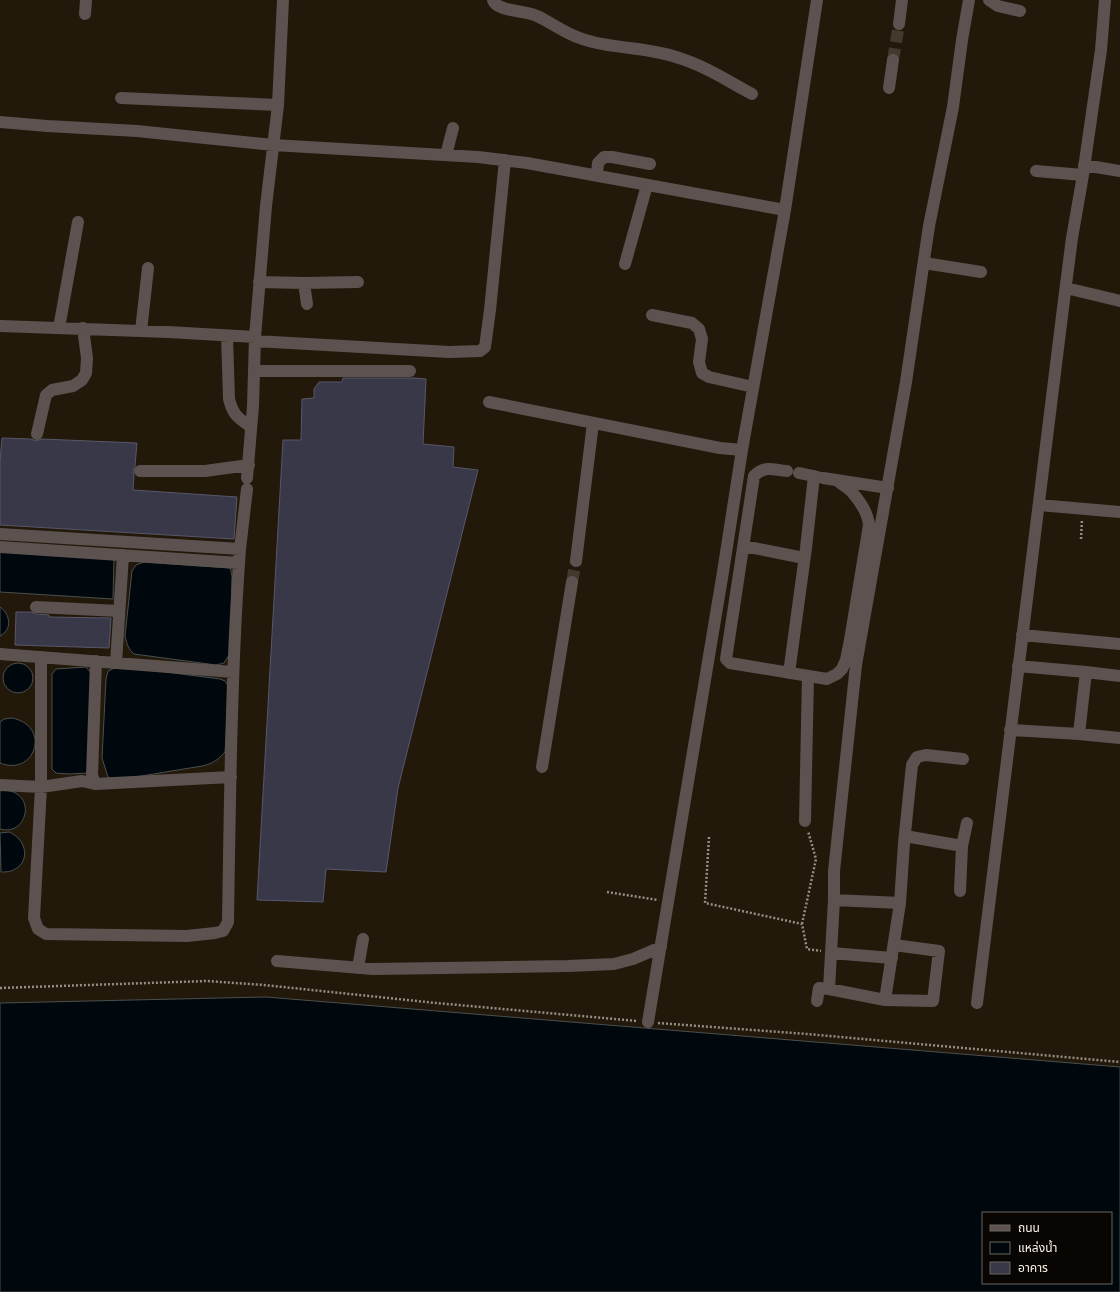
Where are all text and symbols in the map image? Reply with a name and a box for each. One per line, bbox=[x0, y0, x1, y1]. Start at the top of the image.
legend bbox=[982, 1212, 1112, 1284]
text: ถนน bbox=[1018, 1219, 1040, 1236]
text: แหล่งน้ำ bbox=[1018, 1239, 1057, 1256]
text: อาคาร bbox=[1018, 1259, 1048, 1276]

